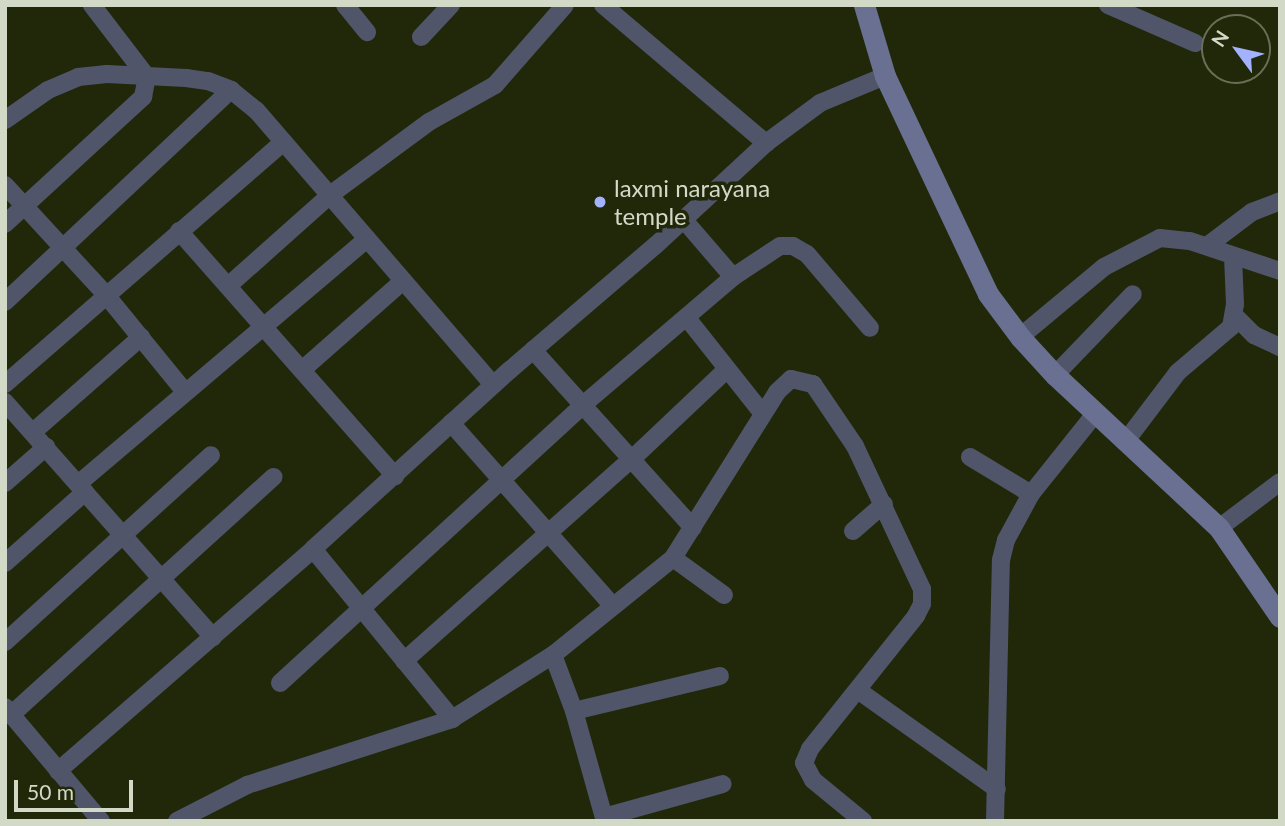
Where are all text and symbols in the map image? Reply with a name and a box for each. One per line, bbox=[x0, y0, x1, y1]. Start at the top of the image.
north arrow bbox=[1201, 14, 1271, 84]
text: N bbox=[1206, 26, 1233, 51]
place label: laxmi narayana temple bbox=[614, 174, 770, 230]
marker: laxmi narayana temple bbox=[592, 194, 608, 210]
scale bar bbox=[18, 766, 136, 810]
text: 50 m bbox=[27, 779, 74, 804]

